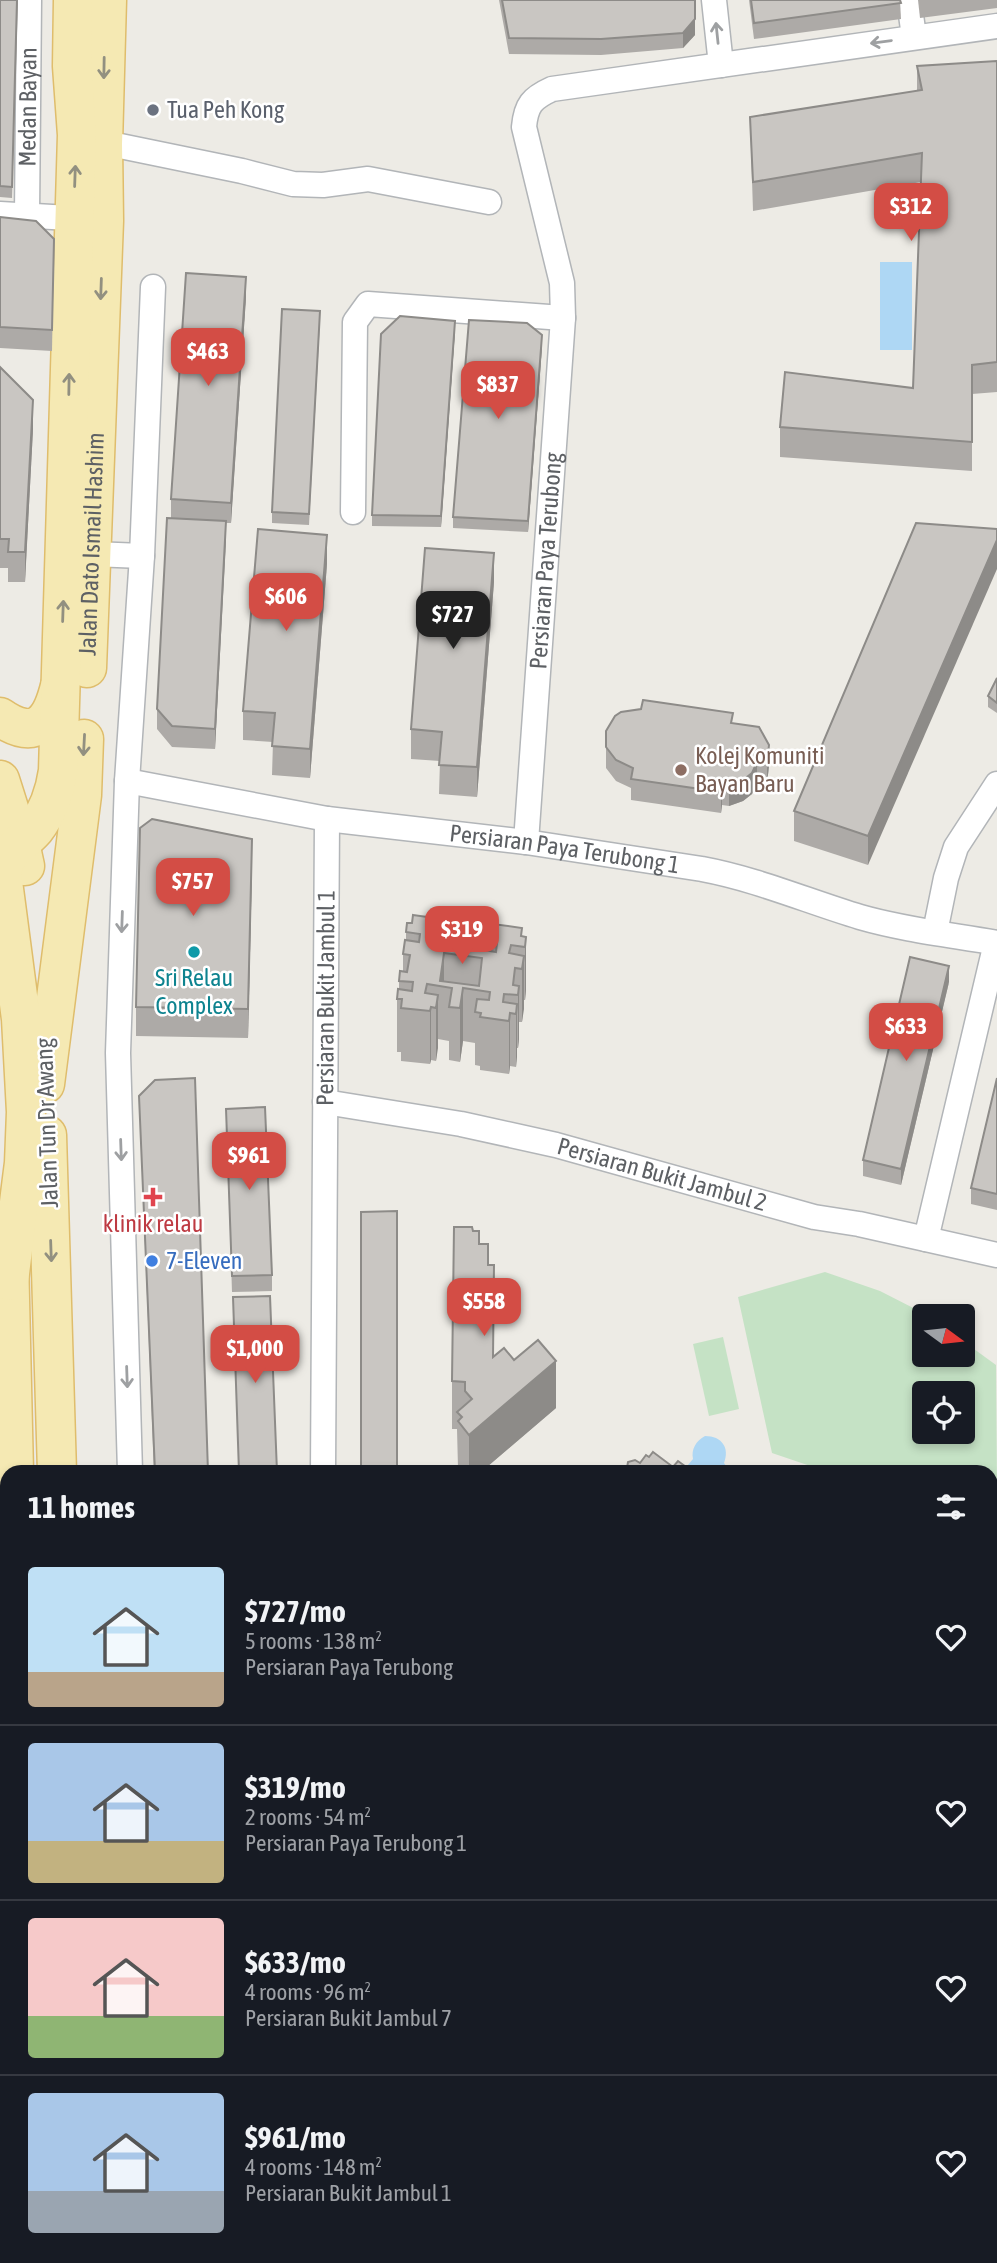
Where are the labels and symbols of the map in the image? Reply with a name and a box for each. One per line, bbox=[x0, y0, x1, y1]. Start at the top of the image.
one-way arrow bbox=[711, 22, 724, 45]
one-way arrow bbox=[870, 36, 893, 49]
street label: Medan Bayan bbox=[13, 47, 42, 167]
one-way arrow bbox=[97, 56, 111, 79]
place label: Tua Peh Kong bbox=[167, 96, 285, 123]
marker: Tua Peh Kong bbox=[145, 102, 161, 118]
one-way arrow bbox=[69, 165, 82, 188]
pin: $312 bbox=[870, 184, 952, 243]
one-way arrow bbox=[95, 277, 108, 300]
pin: $463 bbox=[167, 328, 249, 388]
pin: $837 bbox=[457, 362, 539, 421]
one-way arrow bbox=[62, 373, 76, 396]
street label: Jalan Dato Ismail Hashim bbox=[73, 432, 109, 656]
street label: Persiaran Paya Terubong bbox=[524, 451, 567, 670]
pin: $606 bbox=[245, 574, 327, 633]
pin: $727 bbox=[412, 592, 494, 651]
one-way arrow bbox=[56, 600, 70, 623]
one-way arrow bbox=[77, 733, 90, 756]
place label: Kolej Komuniti Bayan Baru bbox=[695, 742, 824, 797]
marker: Kolej Komuniti Bayan Baru bbox=[673, 762, 689, 778]
street label: Persiaran Paya Terubong 1 bbox=[448, 819, 681, 878]
pin: $757 bbox=[152, 858, 234, 918]
street label: Persiaran Bukit Jambul 1 bbox=[311, 890, 340, 1106]
pin: $319 bbox=[421, 906, 503, 966]
one-way arrow bbox=[116, 911, 129, 934]
marker: Sri Relau Complex bbox=[186, 944, 202, 960]
place label: Sri Relau Complex bbox=[155, 964, 233, 1019]
pin: $633 bbox=[865, 1004, 947, 1063]
street label: Jalan Tun Dr Awang bbox=[30, 1037, 63, 1208]
pin: $961 bbox=[208, 1132, 290, 1192]
street label: Persiaran Bukit Jambul 2 bbox=[554, 1132, 770, 1216]
one-way arrow bbox=[114, 1138, 128, 1161]
marker: klinik relau bbox=[143, 1187, 163, 1207]
place label: klinik relau bbox=[103, 1210, 203, 1237]
one-way arrow bbox=[44, 1239, 57, 1262]
place label: 7-Eleven bbox=[166, 1247, 242, 1274]
marker: 7-Eleven bbox=[144, 1253, 160, 1269]
pin: $558 bbox=[443, 1278, 525, 1338]
north arrow bbox=[912, 1304, 975, 1367]
pin: $1,000 bbox=[198, 1326, 312, 1385]
one-way arrow bbox=[120, 1366, 134, 1389]

